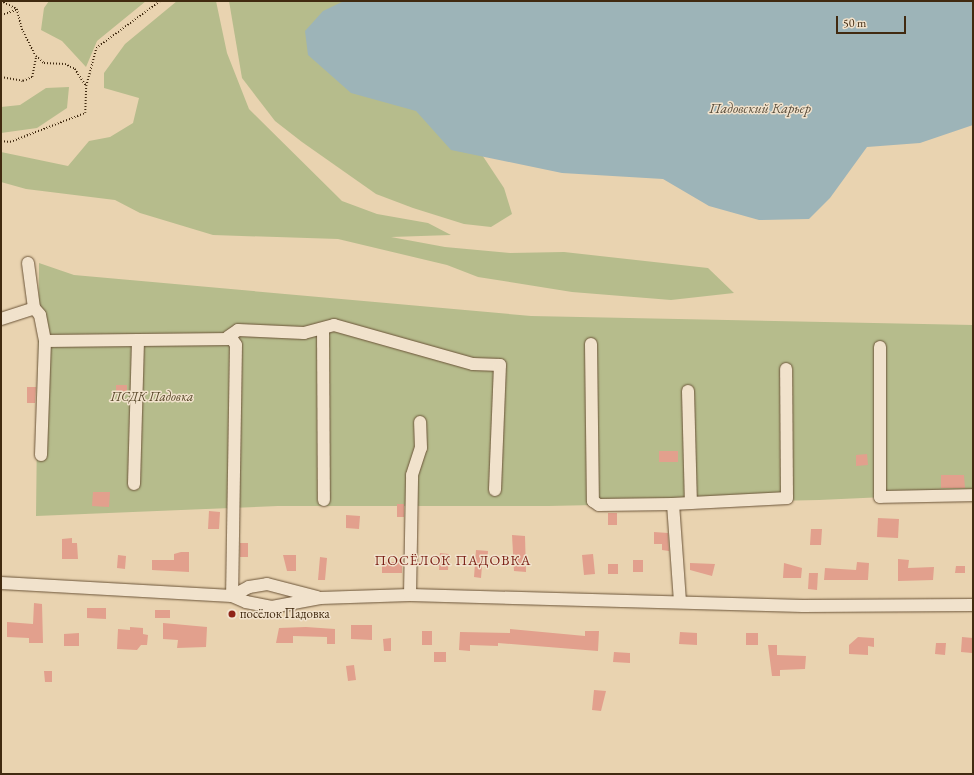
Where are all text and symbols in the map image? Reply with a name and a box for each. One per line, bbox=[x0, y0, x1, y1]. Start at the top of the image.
scale bar bbox=[838, 8, 908, 34]
text: 50 m bbox=[843, 15, 866, 31]
water label: Падовский Карьер bbox=[709, 100, 811, 116]
park label: ПСДК Падовка bbox=[111, 389, 193, 405]
district label: ПОСЁЛОК ПАДОВКА bbox=[375, 552, 531, 568]
place label: посёлок Падовка bbox=[240, 606, 330, 622]
marker: посёлок Падовка bbox=[227, 609, 237, 619]

